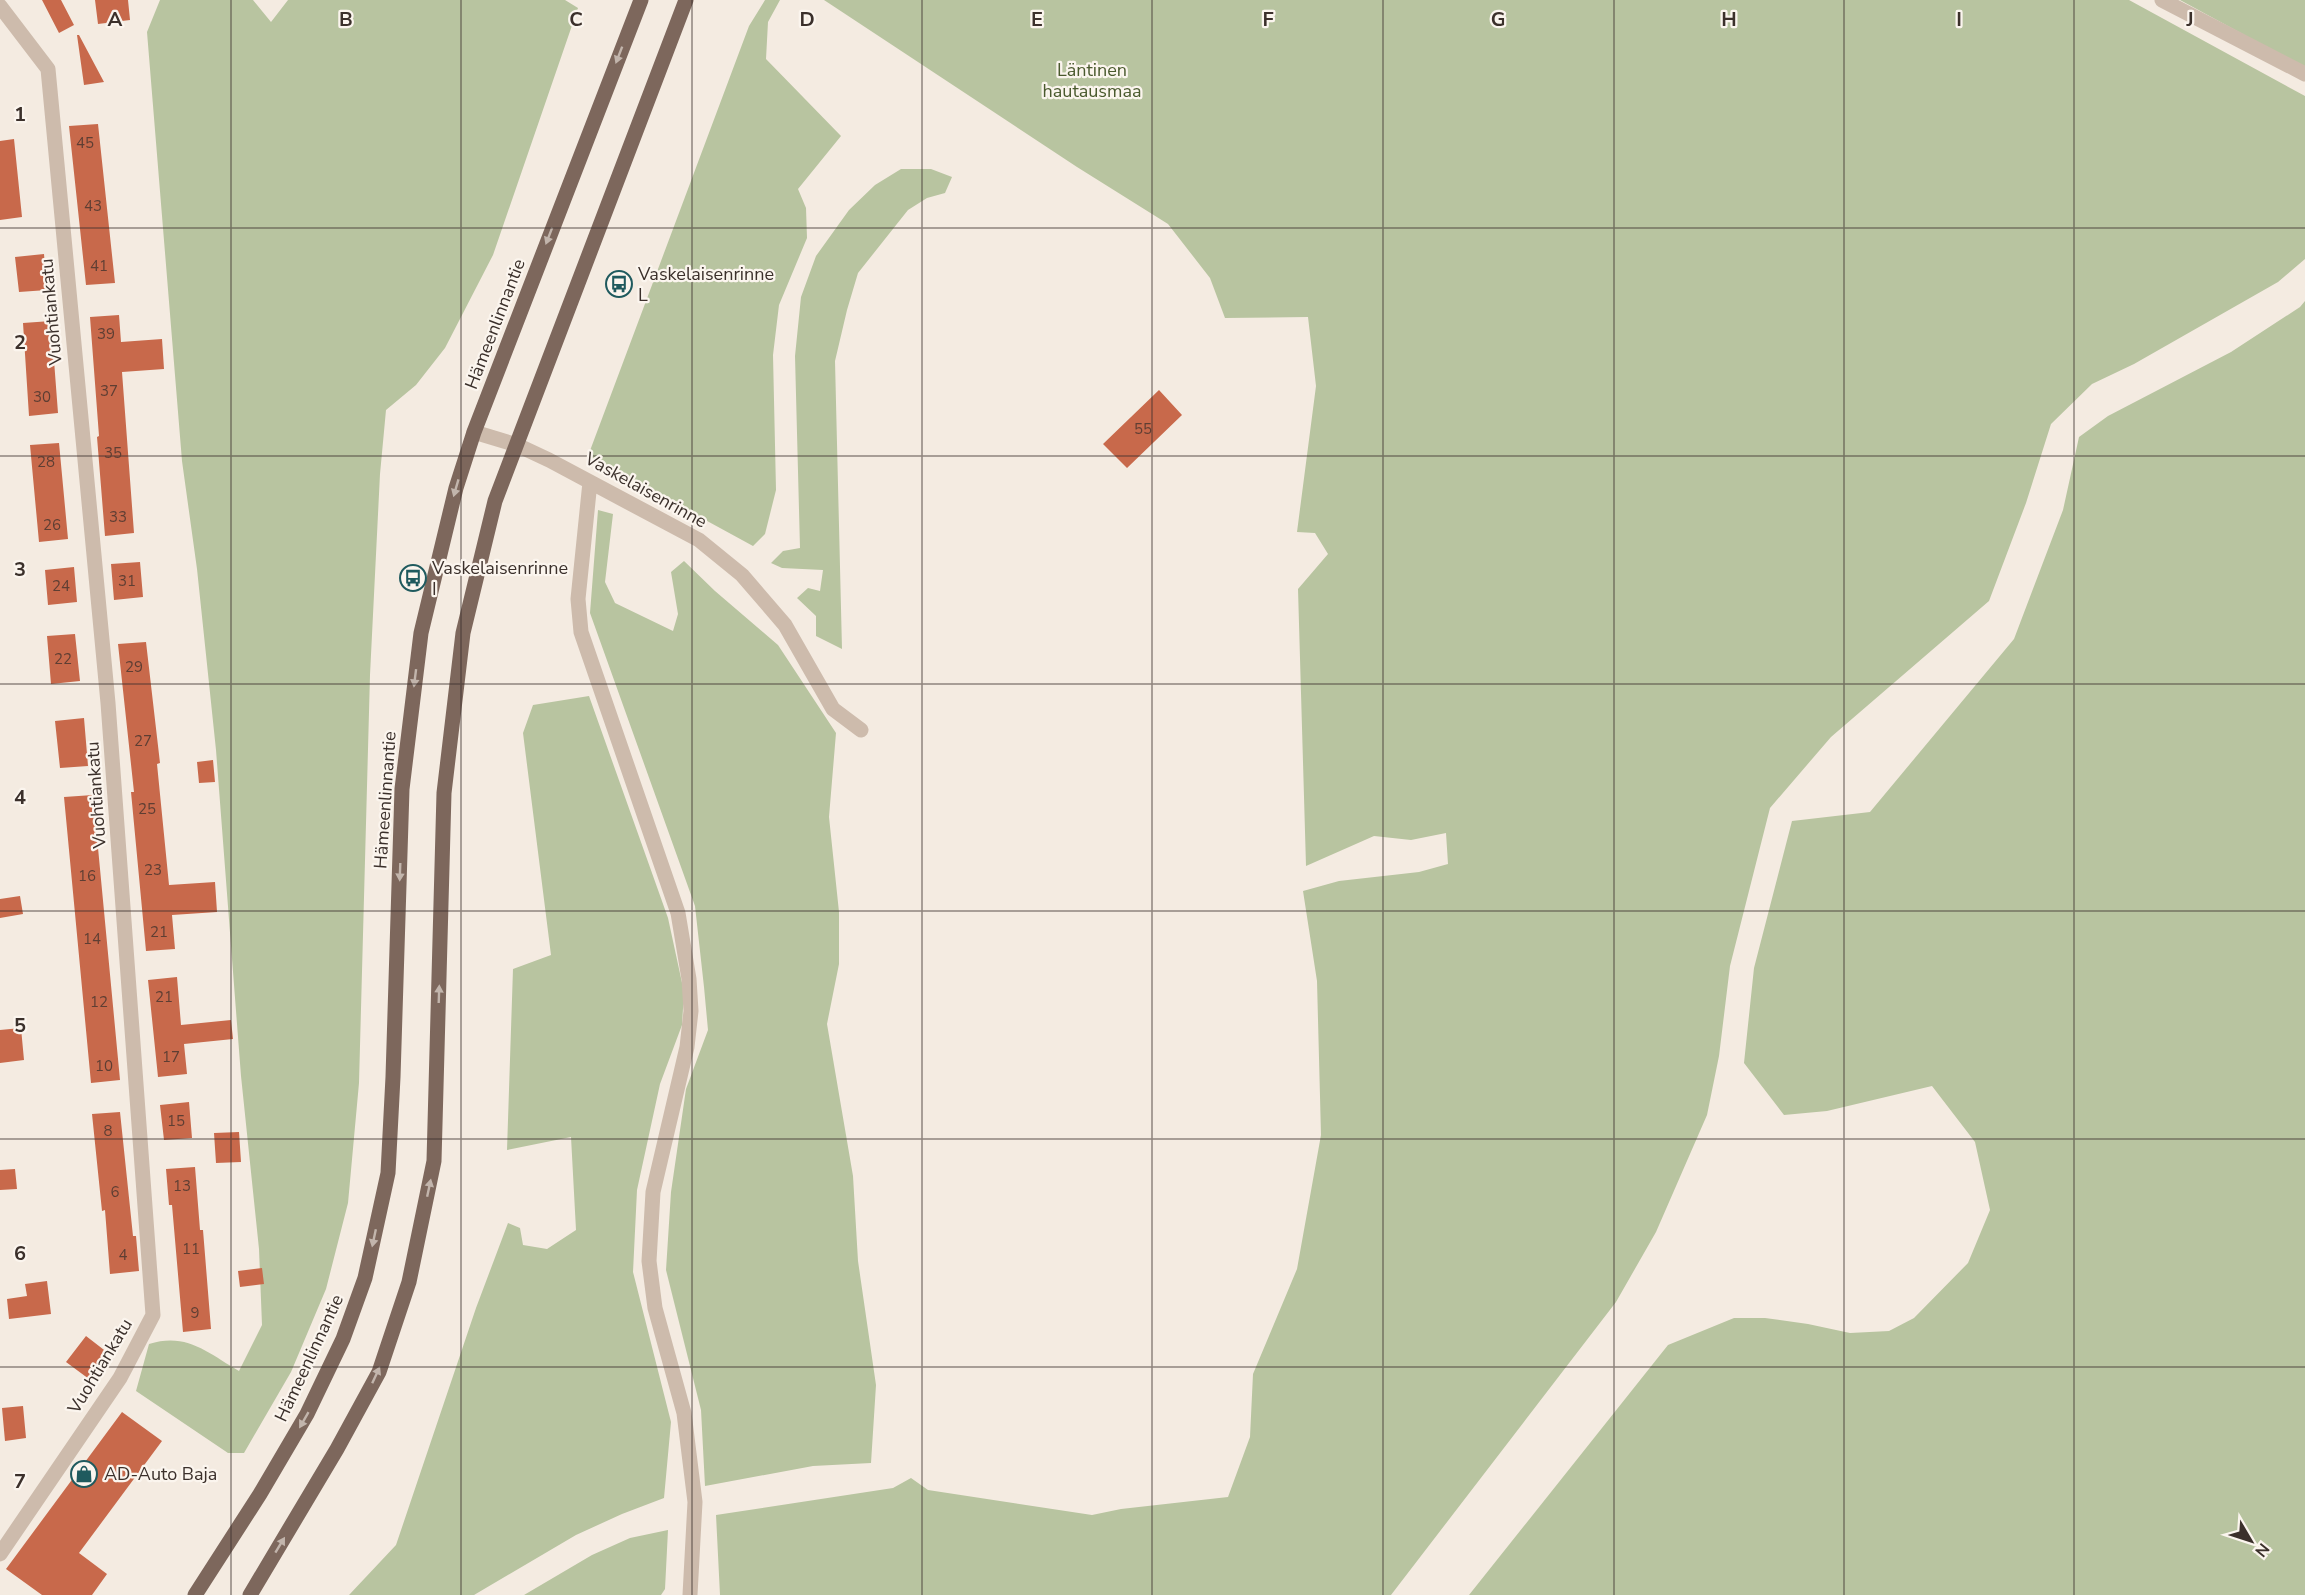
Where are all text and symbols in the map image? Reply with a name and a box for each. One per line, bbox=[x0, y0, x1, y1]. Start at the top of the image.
text: A bbox=[108, 6, 123, 33]
text: B bbox=[339, 6, 353, 33]
text: C bbox=[569, 6, 583, 33]
text: D bbox=[799, 6, 815, 33]
text: E bbox=[1031, 6, 1043, 33]
text: F bbox=[1262, 6, 1274, 33]
text: G bbox=[1491, 6, 1505, 33]
text: H bbox=[1721, 6, 1737, 33]
text: I bbox=[1956, 6, 1962, 33]
text: J bbox=[2185, 6, 2194, 33]
one-way arrow bbox=[614, 46, 624, 64]
park label: Läntinen hautausmaa bbox=[1043, 58, 1141, 103]
text: 1 bbox=[14, 101, 26, 128]
house number: 45 bbox=[76, 133, 94, 153]
house number: 43 bbox=[84, 196, 102, 216]
one-way arrow bbox=[544, 228, 554, 246]
street label: Hämeenlinnantie bbox=[459, 255, 531, 393]
house number: 41 bbox=[90, 256, 108, 276]
street label: Vuohtiankatu bbox=[34, 258, 68, 367]
place label: Vaskelaisenrinne L bbox=[637, 262, 774, 307]
bus stop icon: Vaskelaisenrinne L bbox=[604, 269, 634, 299]
house number: 39 bbox=[97, 324, 115, 344]
text: 2 bbox=[14, 329, 26, 356]
house number: 37 bbox=[100, 381, 118, 401]
house number: 30 bbox=[33, 387, 51, 407]
house number: 55 bbox=[1134, 419, 1152, 439]
house number: 35 bbox=[104, 443, 122, 463]
street label: Vaskelaisenrinne bbox=[580, 446, 711, 533]
house number: 28 bbox=[37, 452, 55, 472]
one-way arrow bbox=[451, 479, 460, 497]
house number: 33 bbox=[109, 507, 127, 527]
house number: 26 bbox=[43, 515, 61, 535]
text: 3 bbox=[14, 556, 26, 583]
place label: Vaskelaisenrinne I bbox=[431, 556, 568, 601]
bus stop icon: Vaskelaisenrinne I bbox=[398, 563, 428, 593]
house number: 31 bbox=[118, 571, 136, 591]
house number: 24 bbox=[52, 576, 70, 596]
house number: 22 bbox=[54, 649, 72, 669]
house number: 29 bbox=[125, 657, 143, 677]
one-way arrow bbox=[410, 669, 420, 688]
street label: Hämeenlinnantie bbox=[368, 730, 402, 870]
house number: 27 bbox=[134, 731, 152, 751]
street label: Vuohtiankatu bbox=[80, 741, 112, 850]
text: 4 bbox=[14, 784, 26, 811]
house number: 25 bbox=[138, 799, 156, 819]
house number: 23 bbox=[144, 860, 162, 880]
one-way arrow bbox=[395, 863, 404, 882]
house number: 16 bbox=[78, 866, 96, 886]
house number: 21 bbox=[150, 922, 168, 942]
house number: 14 bbox=[83, 929, 101, 949]
one-way arrow bbox=[434, 984, 444, 1003]
house number: 21 bbox=[155, 987, 173, 1007]
house number: 12 bbox=[90, 992, 108, 1012]
text: 5 bbox=[14, 1012, 26, 1039]
house number: 17 bbox=[162, 1047, 180, 1067]
house number: 10 bbox=[95, 1056, 113, 1076]
house number: 15 bbox=[167, 1111, 185, 1131]
house number: 8 bbox=[103, 1121, 113, 1141]
house number: 13 bbox=[173, 1176, 191, 1196]
one-way arrow bbox=[424, 1179, 434, 1197]
house number: 6 bbox=[110, 1182, 120, 1202]
one-way arrow bbox=[368, 1229, 378, 1248]
house number: 11 bbox=[182, 1239, 200, 1259]
text: 6 bbox=[14, 1240, 26, 1267]
house number: 4 bbox=[118, 1245, 128, 1265]
street label: Hämeenlinnantie bbox=[269, 1290, 349, 1426]
house number: 9 bbox=[190, 1303, 200, 1323]
street label: Vuohtiankatu bbox=[62, 1314, 138, 1419]
one-way arrow bbox=[372, 1367, 381, 1384]
one-way arrow bbox=[299, 1411, 309, 1428]
shop icon: AD-Auto Baja bbox=[69, 1459, 99, 1489]
place label: AD-Auto Baja bbox=[104, 1462, 217, 1486]
text: 7 bbox=[14, 1468, 26, 1495]
north arrow bbox=[2221, 1511, 2281, 1571]
one-way arrow bbox=[275, 1536, 285, 1553]
text: N bbox=[2250, 1538, 2274, 1561]

